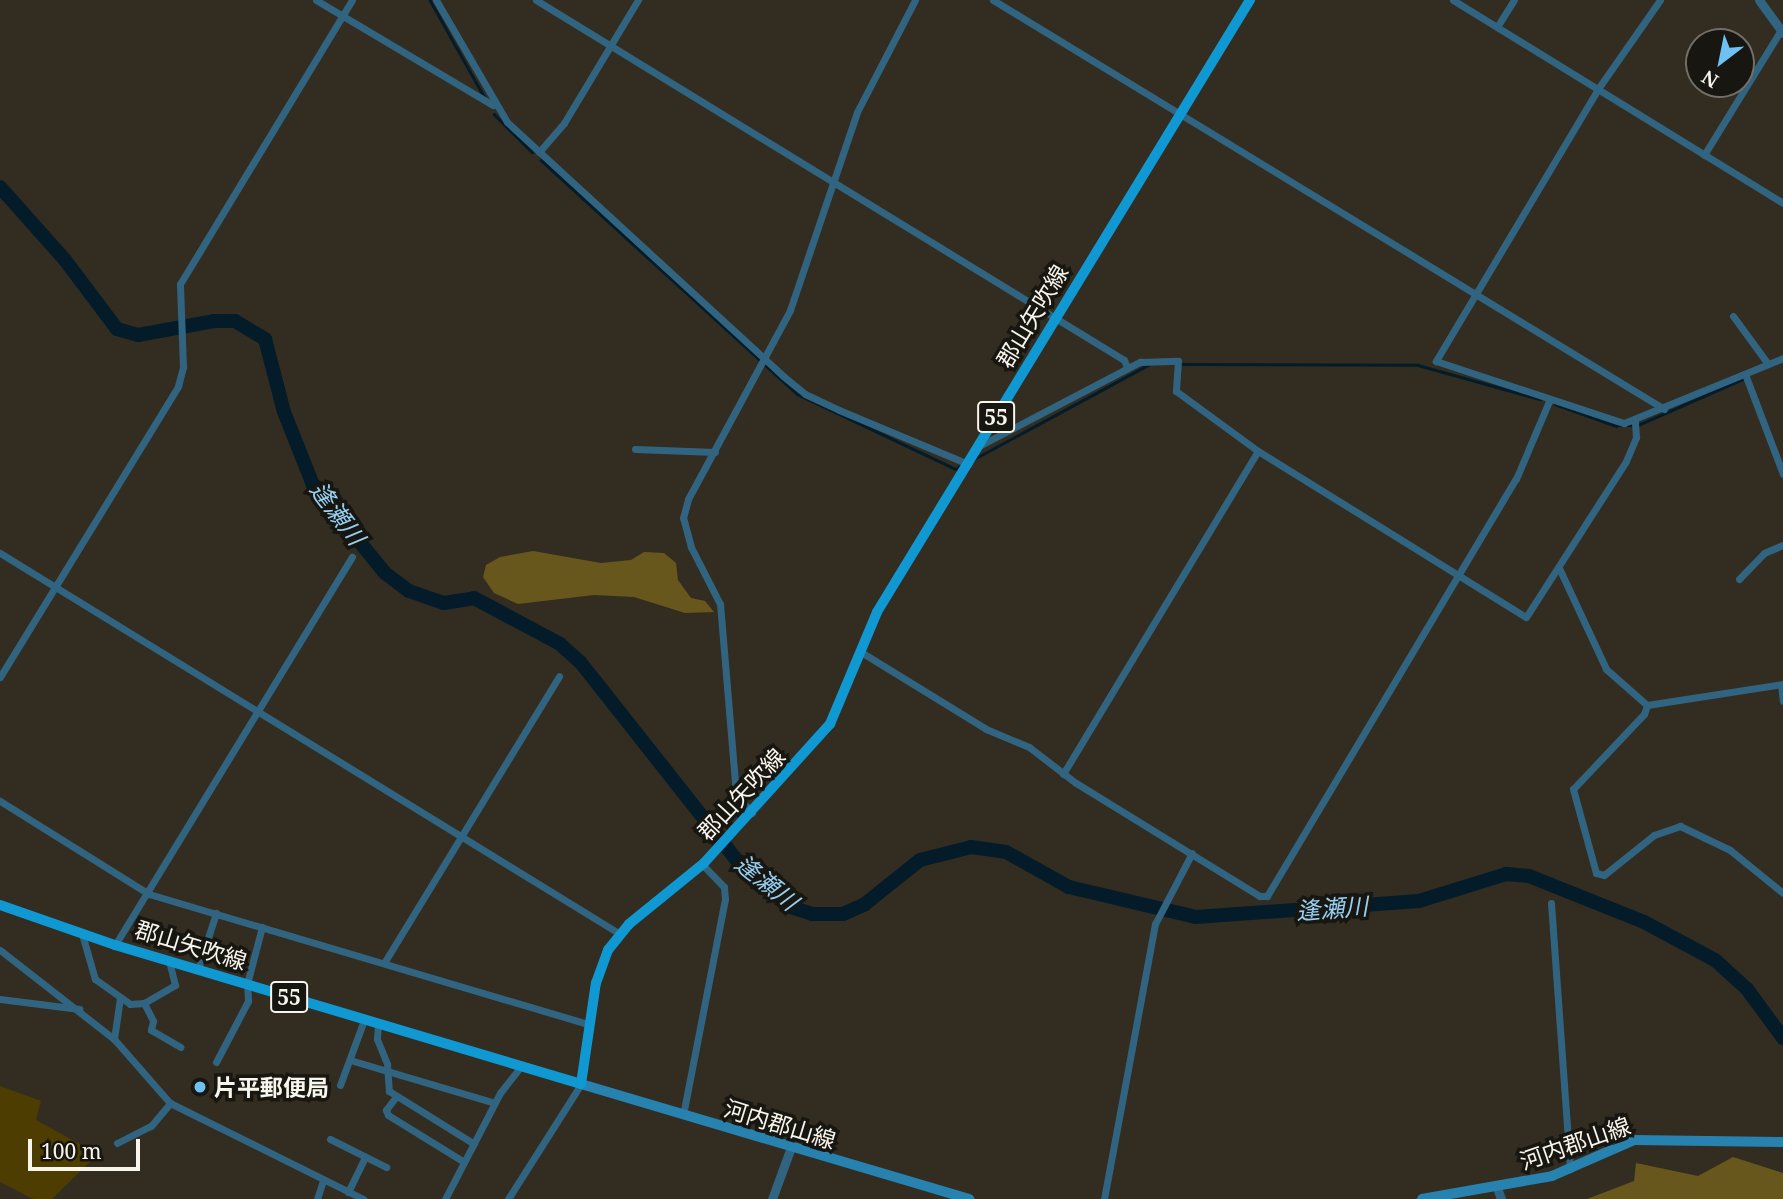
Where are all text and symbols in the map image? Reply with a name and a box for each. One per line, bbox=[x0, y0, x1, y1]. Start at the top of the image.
north arrow bbox=[1685, 28, 1755, 98]
text: N bbox=[1697, 64, 1723, 94]
street label: 郡山矢吹線 bbox=[991, 260, 1073, 372]
road number: 55 bbox=[977, 400, 1015, 434]
water label: 逢瀬川 bbox=[305, 476, 371, 550]
street label: 郡山矢吹線 bbox=[692, 743, 790, 845]
water label: 逢瀬川 bbox=[730, 848, 804, 916]
water label: 逢瀬川 bbox=[1295, 891, 1369, 925]
street label: 郡山矢吹線 bbox=[132, 915, 250, 975]
road number: 55 bbox=[270, 979, 308, 1014]
place label: 片平郵便局 bbox=[214, 1073, 329, 1101]
marker: 片平郵便局 bbox=[192, 1079, 208, 1095]
street label: 河内郡山線 bbox=[721, 1094, 839, 1154]
street label: 河内郡山線 bbox=[1516, 1111, 1634, 1175]
scale bar bbox=[32, 1126, 144, 1170]
text: 100 m bbox=[41, 1137, 102, 1165]

